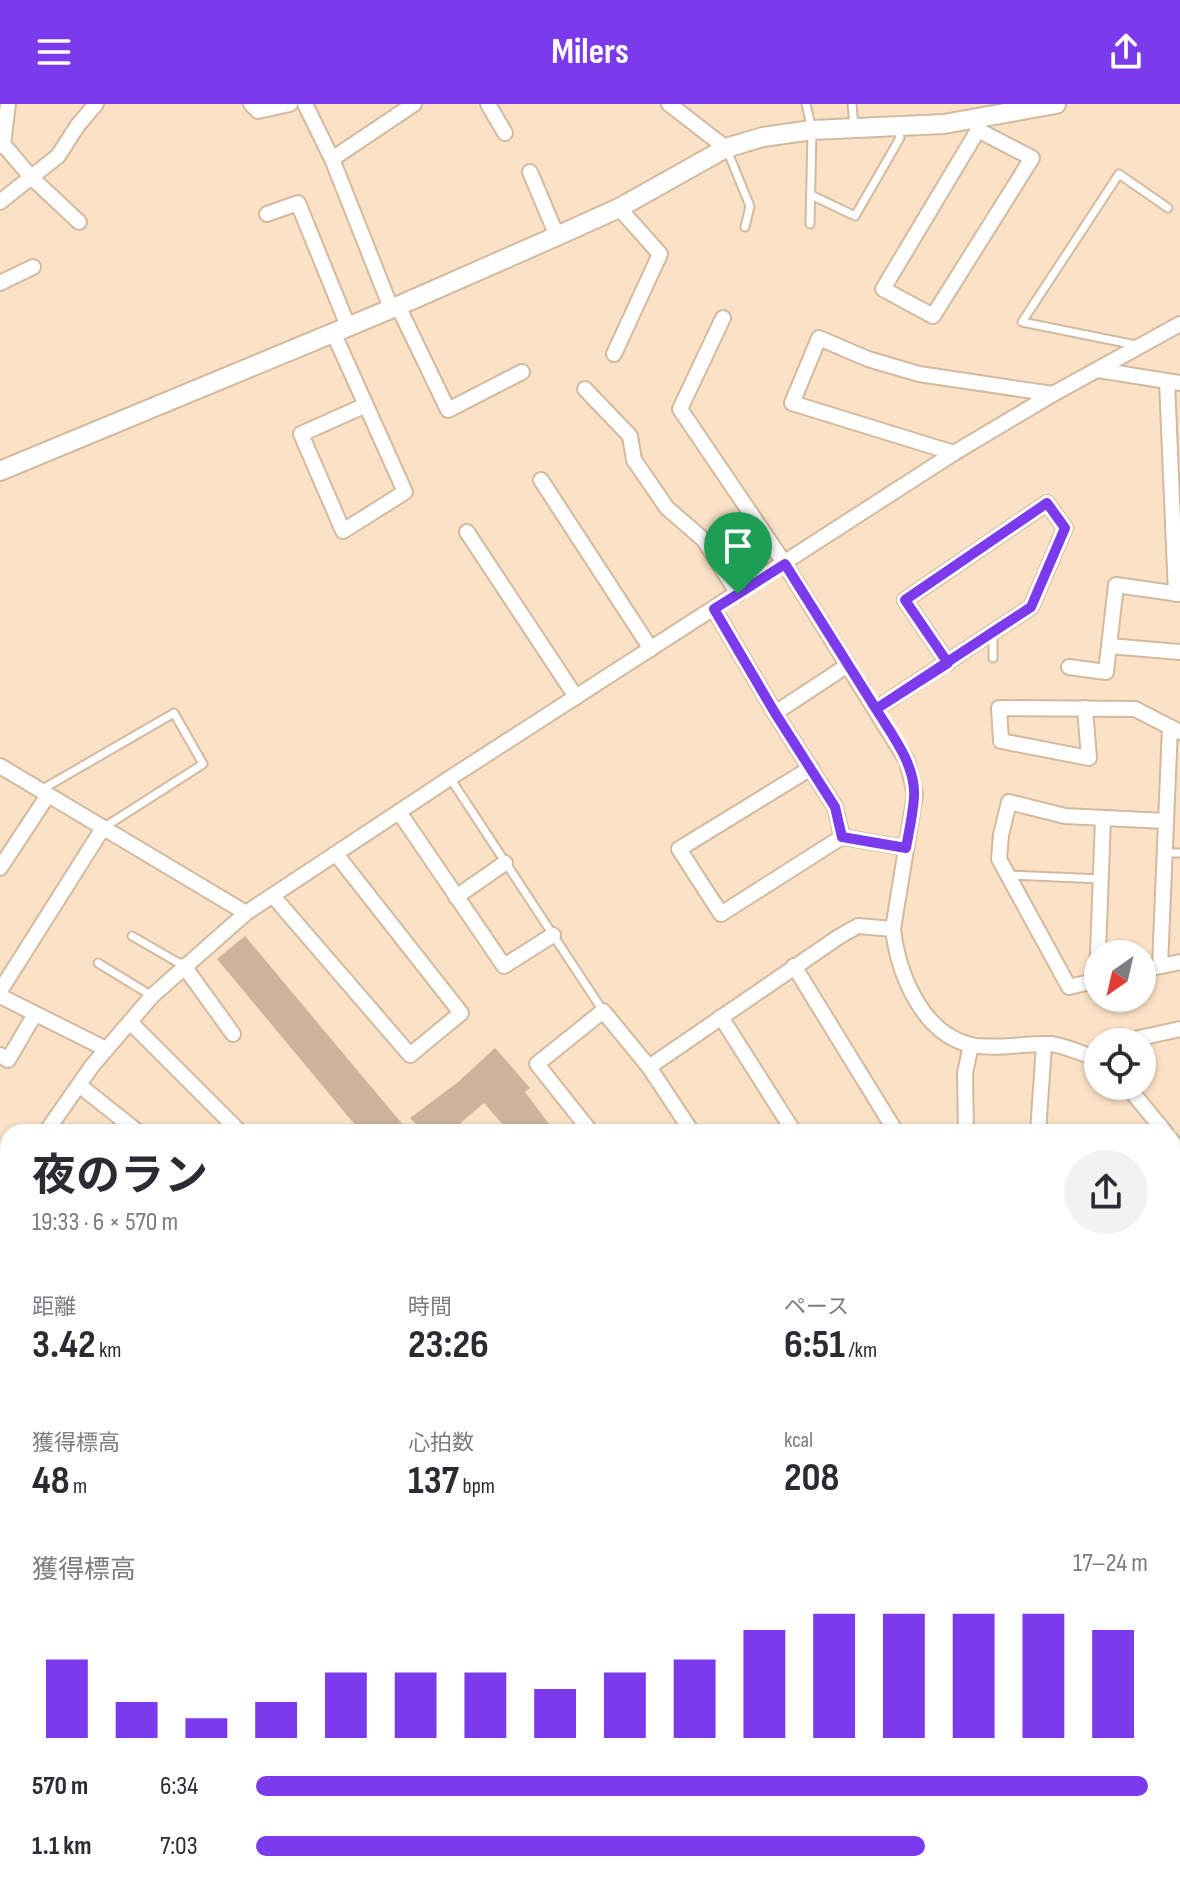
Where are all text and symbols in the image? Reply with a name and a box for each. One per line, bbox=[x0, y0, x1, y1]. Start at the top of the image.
icon: menu bbox=[32, 30, 76, 74]
icon: share bbox=[1104, 30, 1148, 74]
text: Milers bbox=[551, 31, 629, 74]
pin bbox=[704, 512, 772, 594]
icon: arrive bbox=[716, 524, 760, 568]
north arrow bbox=[1084, 940, 1156, 1012]
map controls bbox=[1084, 940, 1156, 1100]
button: locate bbox=[1084, 1028, 1156, 1100]
text: 夜のラン bbox=[32, 1150, 208, 1203]
button: share bbox=[1064, 1150, 1148, 1234]
text: 19:33 · 6 × 570 m bbox=[32, 1207, 178, 1238]
text: 距離 bbox=[32, 1294, 76, 1321]
text: 時間 bbox=[408, 1294, 452, 1321]
text: ペース bbox=[784, 1294, 849, 1321]
text: 3.42 bbox=[32, 1321, 95, 1369]
text: 23:26 bbox=[408, 1321, 489, 1369]
text: 6:51 bbox=[784, 1321, 845, 1369]
text: km bbox=[95, 1337, 121, 1364]
text: /km bbox=[845, 1337, 877, 1364]
text: kcal bbox=[784, 1427, 813, 1454]
text: 獲得標高 bbox=[32, 1430, 120, 1457]
text: 心拍数 bbox=[408, 1430, 474, 1457]
text: 208 bbox=[784, 1454, 839, 1502]
text: 48 bbox=[32, 1457, 70, 1505]
text: 137 bbox=[408, 1457, 459, 1505]
text: m bbox=[70, 1473, 87, 1500]
text: bpm bbox=[459, 1473, 495, 1500]
text: 17–24 m bbox=[1073, 1548, 1148, 1579]
text: 獲得標高 bbox=[32, 1555, 136, 1586]
text: 570 m bbox=[32, 1771, 88, 1802]
text: 6:34 bbox=[160, 1771, 198, 1802]
text: 1.1 km bbox=[32, 1831, 91, 1862]
text: 7:03 bbox=[160, 1831, 198, 1862]

